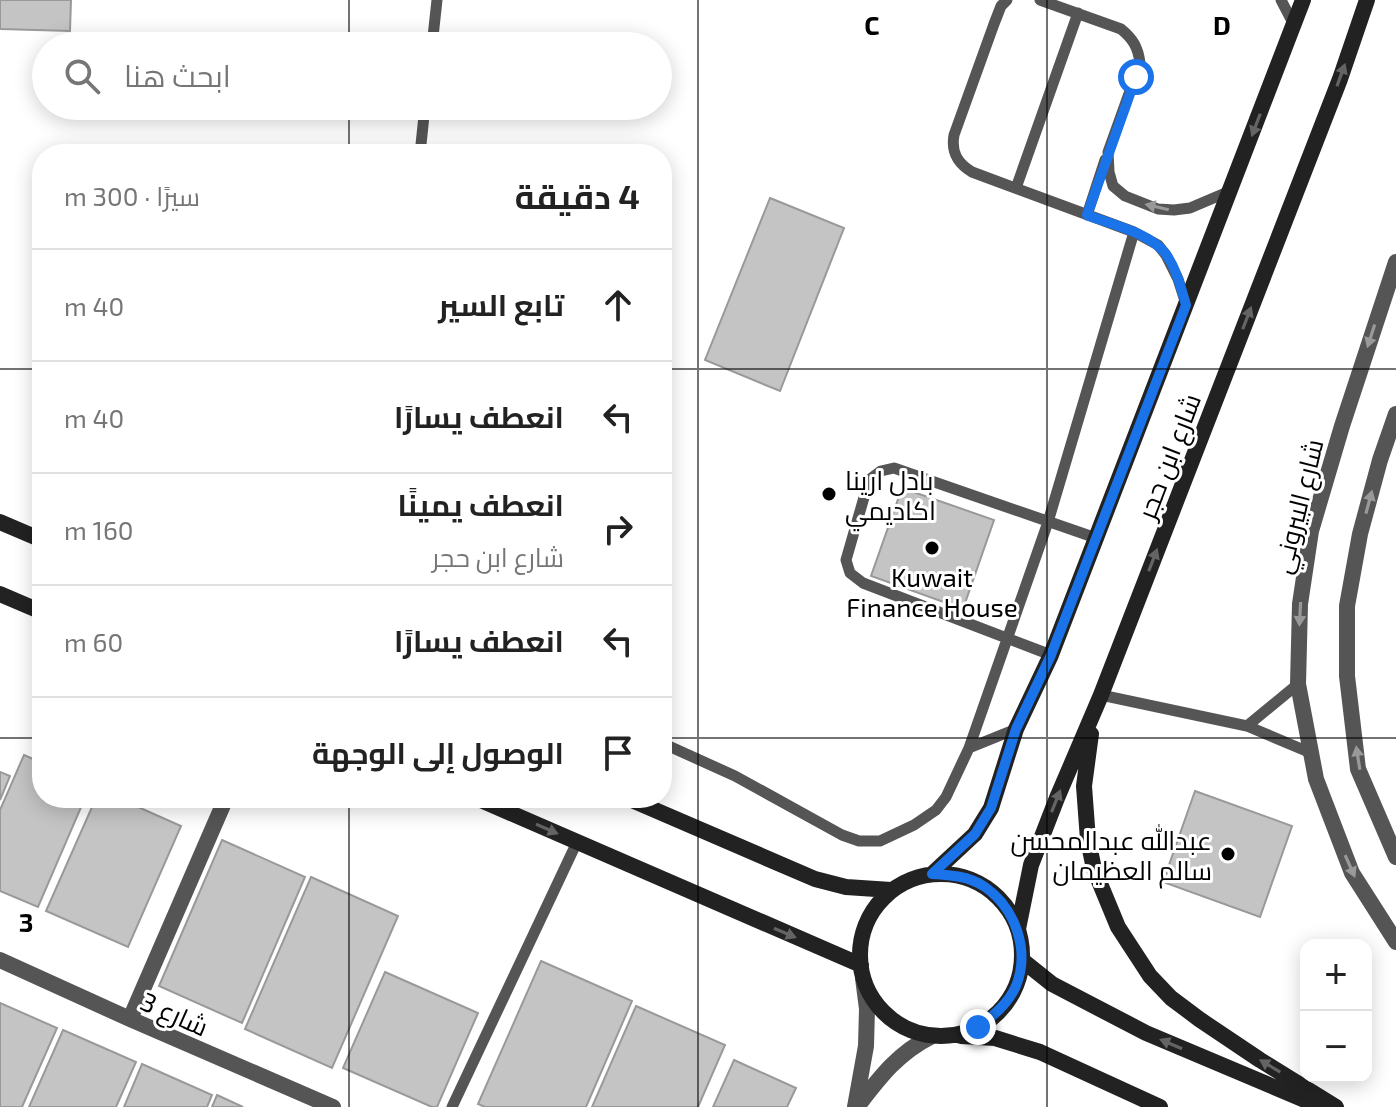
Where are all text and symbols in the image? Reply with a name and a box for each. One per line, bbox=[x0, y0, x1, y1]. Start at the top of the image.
text: C bbox=[864, 9, 880, 40]
text: D bbox=[1213, 9, 1231, 40]
search box bbox=[32, 32, 672, 120]
icon: search bbox=[60, 54, 104, 98]
text: ابحث هنا bbox=[124, 57, 231, 93]
route start bbox=[1118, 59, 1154, 95]
one-way arrow bbox=[1335, 63, 1348, 87]
one-way arrow bbox=[1249, 113, 1262, 137]
text: 4 دقيقة bbox=[515, 175, 640, 216]
text: سيرًا · 300 m bbox=[64, 180, 200, 211]
one-way arrow bbox=[1145, 200, 1170, 213]
icon: ahead bbox=[596, 283, 640, 327]
text: تابع السير bbox=[438, 286, 564, 322]
text: 40 m bbox=[64, 290, 124, 321]
one-way arrow bbox=[1241, 306, 1254, 330]
one-way arrow bbox=[1365, 324, 1377, 348]
street label: شارع ابن حجر bbox=[1129, 389, 1209, 526]
icon: left bbox=[596, 395, 640, 439]
text: انعطف يسارًا bbox=[394, 398, 564, 434]
text: 40 m bbox=[64, 402, 124, 433]
street label: شارع البيروني bbox=[1265, 436, 1335, 578]
place label: بادل ارينا اكاديمي bbox=[845, 464, 936, 532]
marker: بادل ارينا اكاديمي bbox=[820, 485, 838, 503]
text: انعطف يمينًا bbox=[398, 486, 564, 522]
one-way arrow bbox=[1363, 489, 1376, 513]
icon: right bbox=[596, 507, 640, 551]
text: 160 m bbox=[64, 514, 134, 545]
marker: Kuwait Finance House bbox=[923, 539, 941, 557]
text: شارع ابن حجر bbox=[432, 541, 564, 572]
one-way arrow bbox=[1147, 548, 1160, 572]
place label: Kuwait Finance House bbox=[846, 561, 1018, 622]
one-way arrow bbox=[1293, 602, 1306, 627]
icon: left bbox=[596, 619, 640, 663]
text: انعطف يسارًا bbox=[394, 622, 564, 658]
text: 60 m bbox=[64, 626, 123, 657]
icon: arrive bbox=[596, 731, 640, 775]
text: الوصول إلى الوجهة bbox=[312, 734, 564, 770]
one-way arrow bbox=[1351, 746, 1364, 771]
one-way arrow bbox=[1050, 789, 1063, 813]
one-way arrow bbox=[535, 823, 559, 836]
place label: عبدالله عبدالمحسن سالم العظيمان bbox=[1010, 824, 1212, 889]
marker: عبدالله عبدالمحسن سالم العظيمان bbox=[1219, 845, 1237, 863]
one-way arrow bbox=[1343, 854, 1356, 878]
text: 3 bbox=[19, 906, 33, 937]
one-way arrow bbox=[774, 927, 797, 940]
map controls bbox=[1300, 939, 1372, 1083]
button: + bbox=[1300, 939, 1372, 1011]
street label: شارع 3 bbox=[135, 984, 214, 1044]
route end bbox=[960, 1009, 996, 1045]
button: − bbox=[1300, 1011, 1372, 1083]
one-way arrow bbox=[1159, 1037, 1183, 1050]
one-way arrow bbox=[1259, 1060, 1281, 1074]

